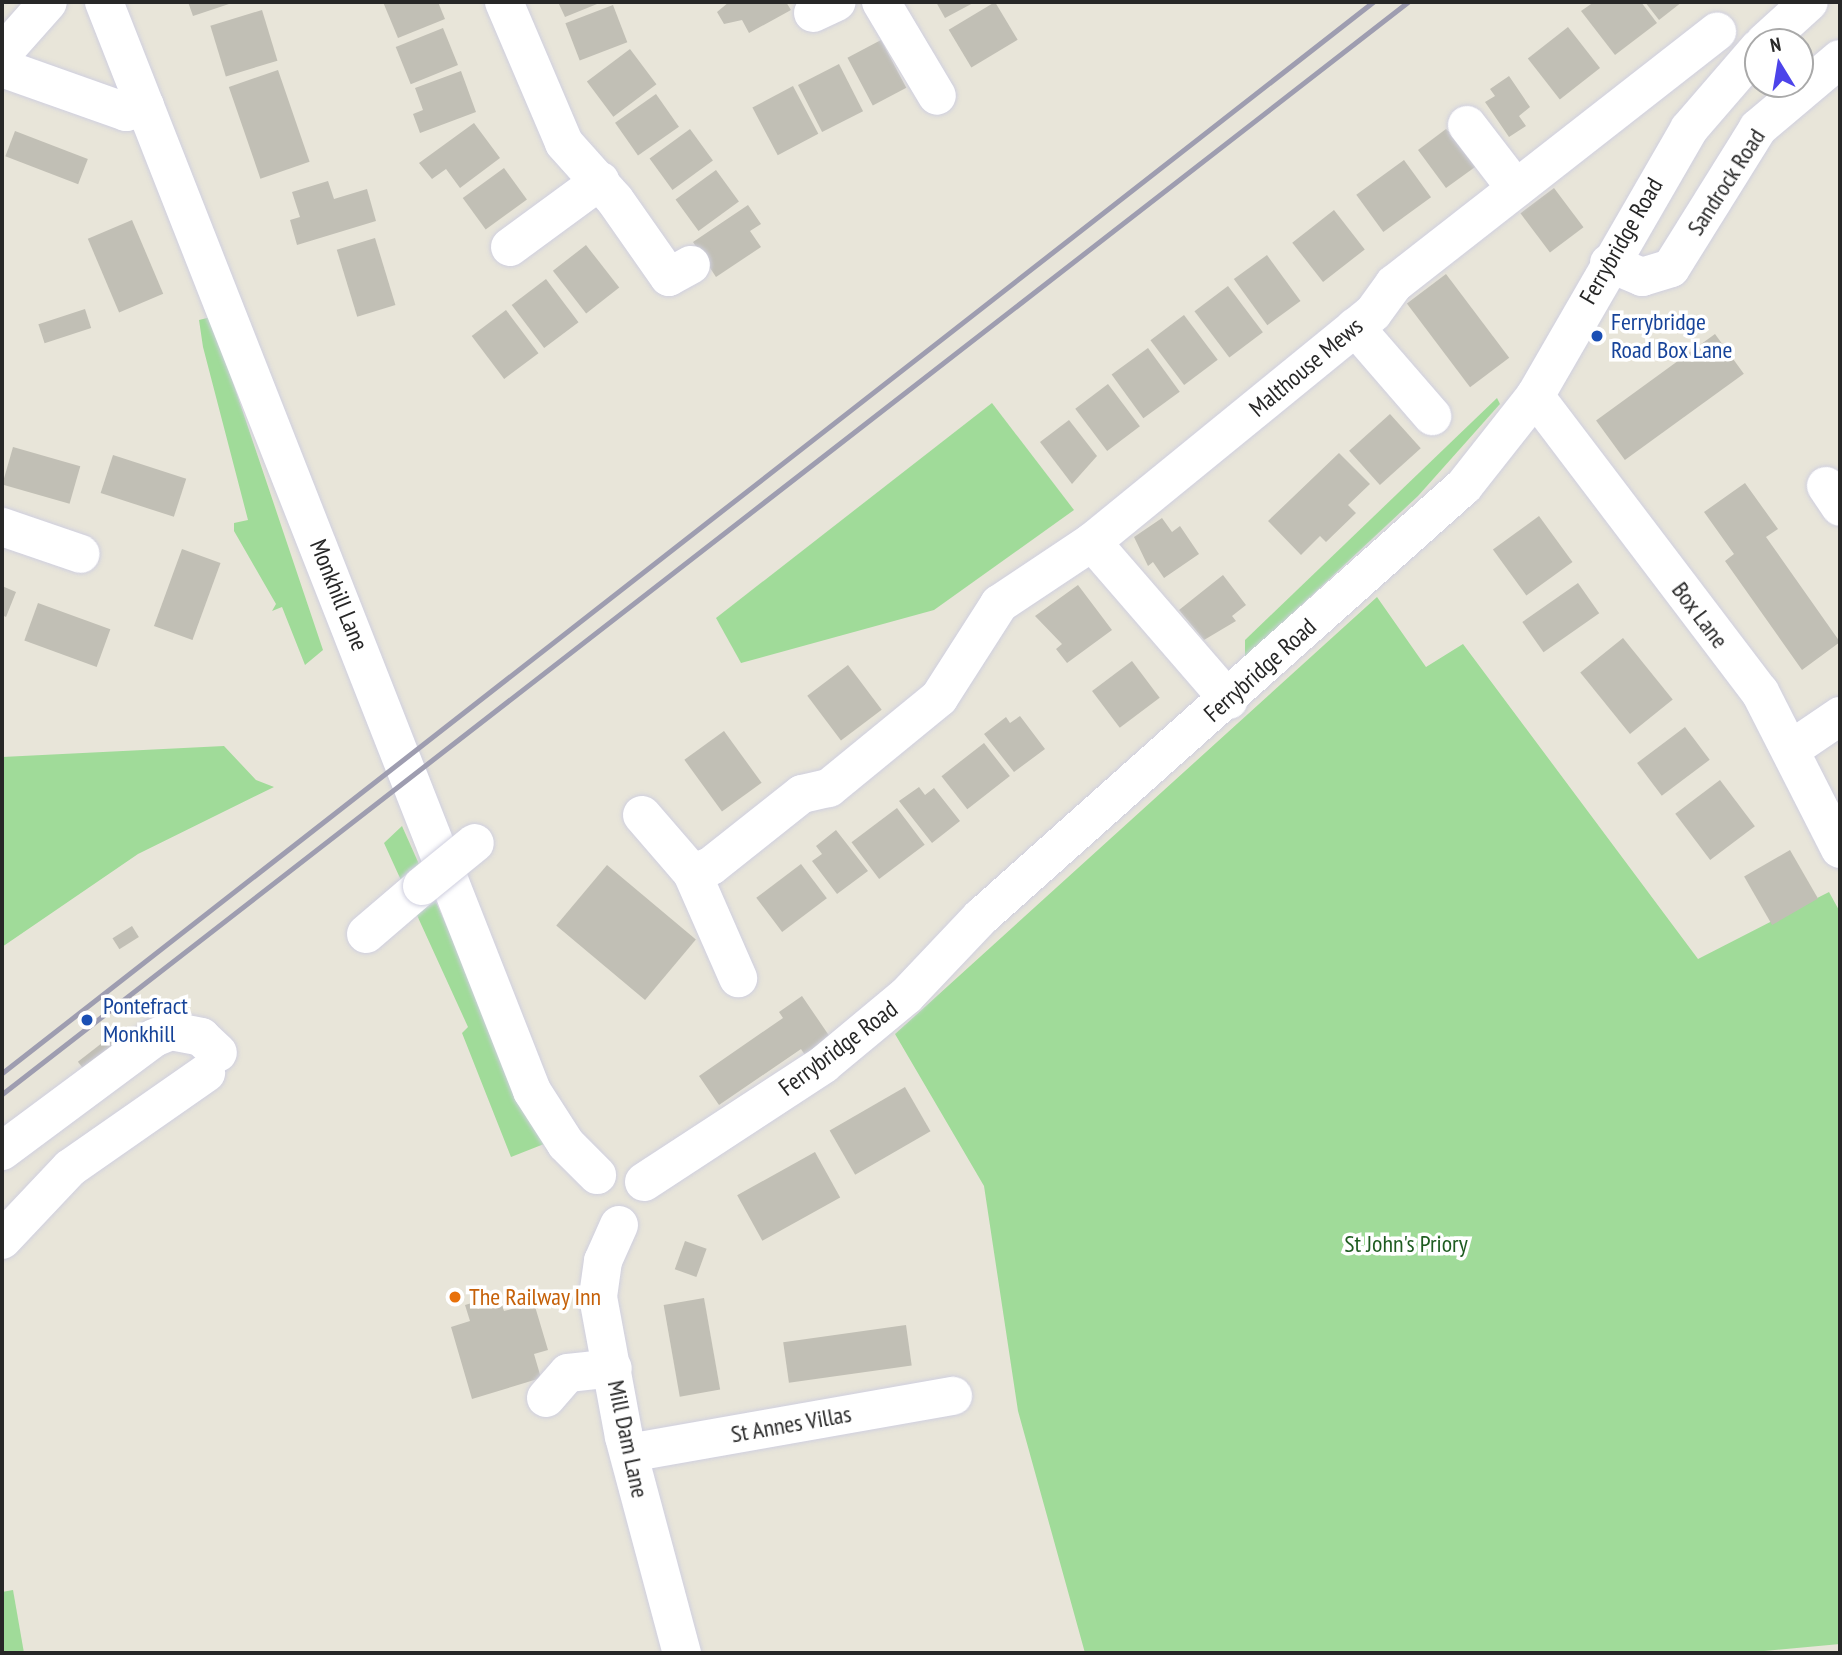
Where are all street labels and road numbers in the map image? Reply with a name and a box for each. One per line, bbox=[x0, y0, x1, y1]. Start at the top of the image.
street label: Sandrock Road bbox=[1681, 123, 1771, 241]
street label: Ferrybridge Road bbox=[1573, 173, 1669, 309]
street label: Malthouse Mews bbox=[1244, 311, 1368, 423]
street label: Monkhill Lane bbox=[304, 535, 374, 655]
street label: Box Lane bbox=[1666, 576, 1734, 654]
street label: Ferrybridge Road bbox=[1198, 612, 1322, 728]
street label: Ferrybridge Road bbox=[773, 994, 903, 1102]
street label: Mill Dam Lane bbox=[602, 1378, 654, 1500]
street label: St Annes Villas bbox=[728, 1399, 854, 1449]

